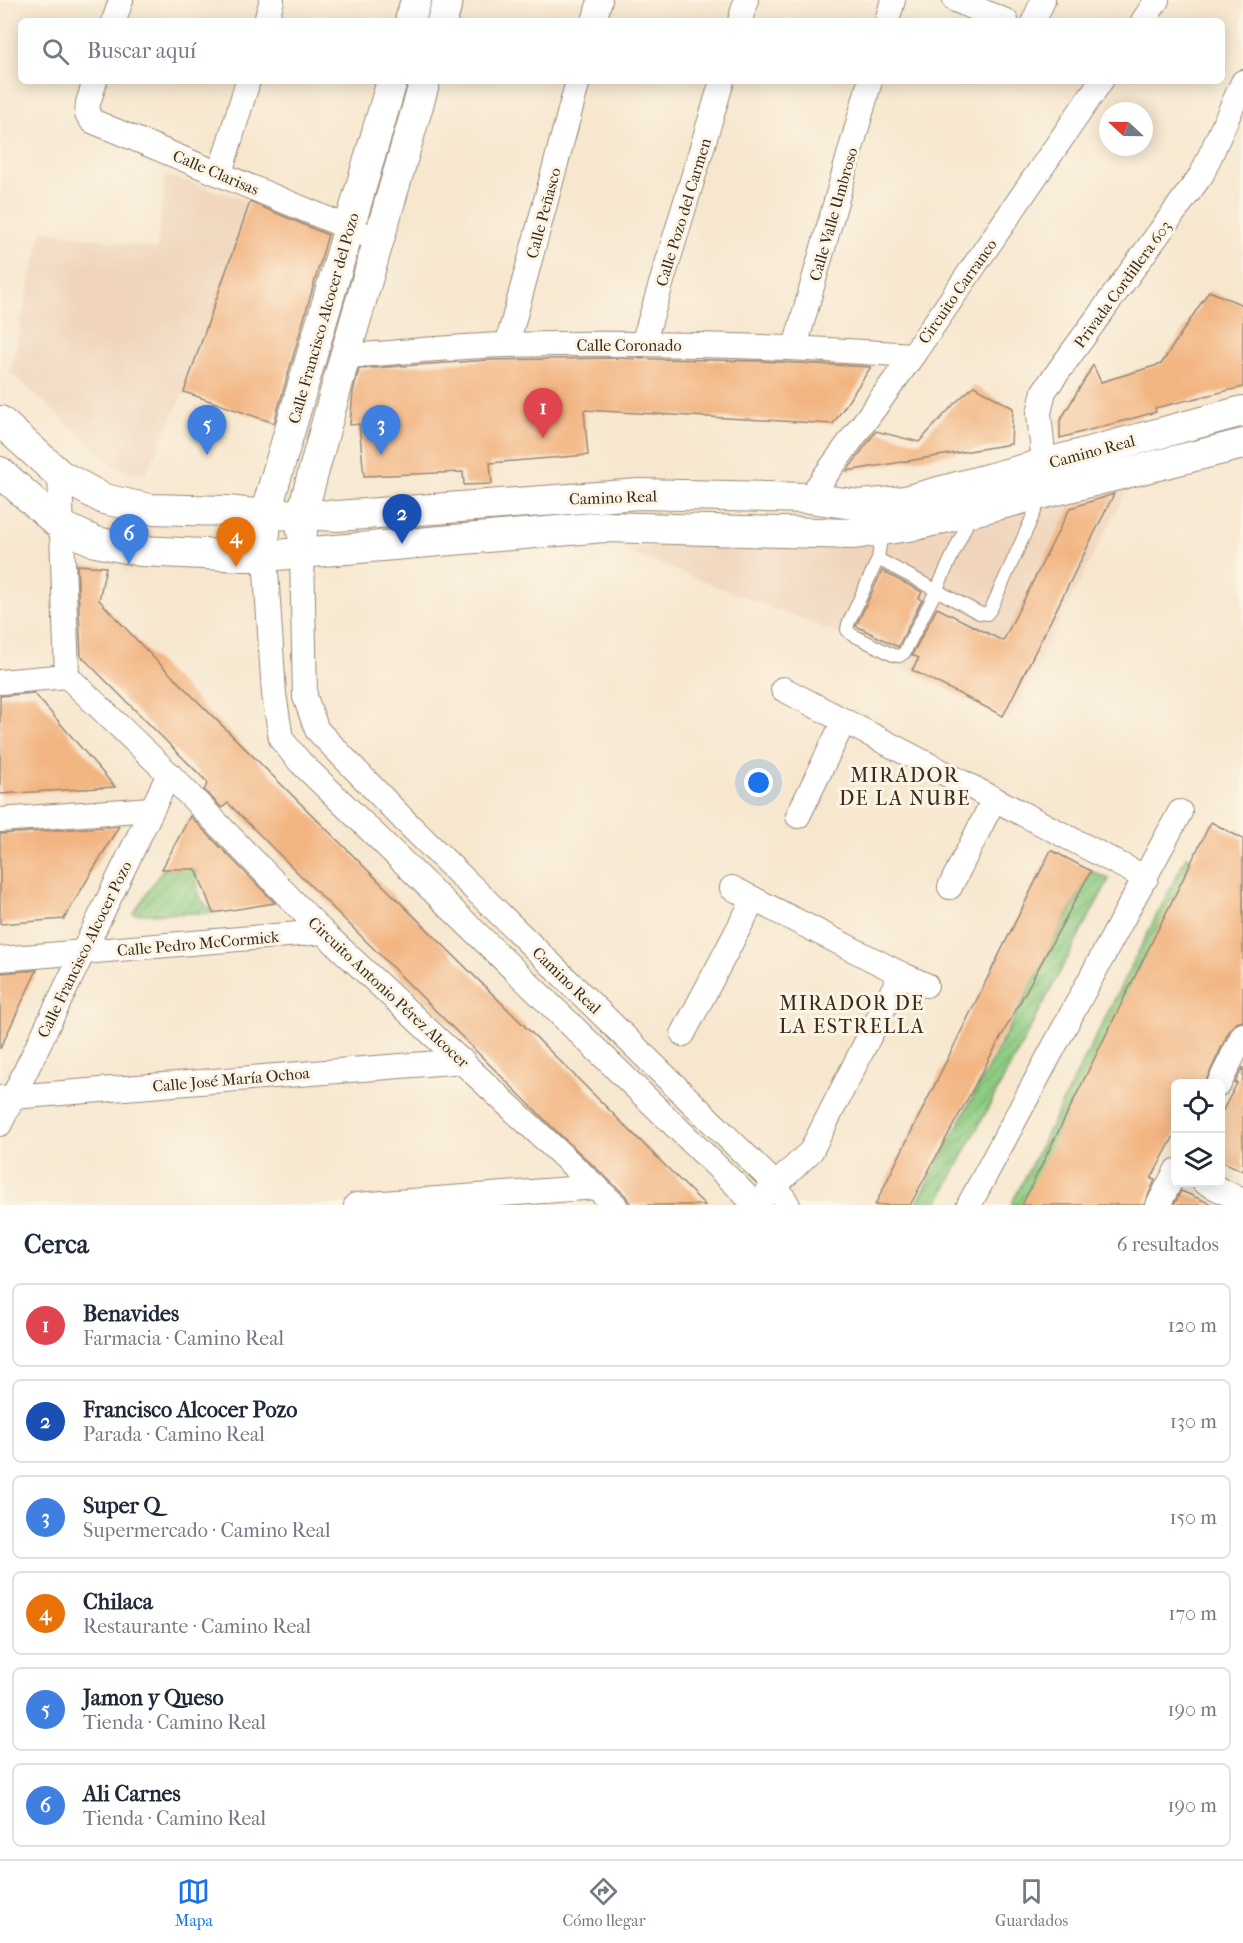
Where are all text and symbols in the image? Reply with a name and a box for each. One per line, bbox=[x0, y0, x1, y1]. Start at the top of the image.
search box bbox=[18, 18, 1225, 84]
icon: search bbox=[39, 35, 72, 68]
text: Buscar aquí bbox=[87, 38, 196, 64]
north arrow bbox=[1099, 102, 1153, 156]
street label: Calle Pozo del Carmen bbox=[652, 135, 715, 289]
street label: Calle Valle Umbroso bbox=[805, 145, 862, 283]
street label: Calle Clarisas bbox=[170, 146, 262, 199]
street label: Calle Peñasco bbox=[522, 166, 565, 261]
street label: Calle Francisco Alcocer del Pozo bbox=[284, 210, 363, 426]
street label: Privada Cordillera 603 bbox=[1070, 217, 1175, 352]
street label: Circuito Carranco bbox=[914, 235, 1001, 347]
street label: Calle Coronado bbox=[576, 336, 682, 355]
pin: 1 bbox=[524, 388, 562, 438]
pin: 5 bbox=[188, 406, 226, 455]
pin: 3 bbox=[362, 406, 400, 455]
street label: Camino Real bbox=[1047, 431, 1138, 472]
street label: Camino Real bbox=[569, 486, 658, 509]
pin: 2 bbox=[382, 494, 422, 544]
pin: 6 bbox=[110, 514, 148, 564]
pin: 4 bbox=[216, 518, 256, 567]
district label: MIRADOR DE LA NUBE bbox=[839, 764, 971, 810]
your location bbox=[744, 768, 773, 797]
street label: Calle Francisco Alcocer Pozo bbox=[33, 858, 136, 1041]
street label: Circuito Antonio Pérez Alcocer bbox=[304, 913, 473, 1072]
street label: Calle Pedro McCormick bbox=[116, 927, 281, 960]
street label: Camino Real bbox=[528, 943, 605, 1018]
district label: MIRADOR DE LA ESTRELLA bbox=[779, 992, 925, 1038]
street label: Calle José María Ochoa bbox=[152, 1063, 311, 1096]
map controls bbox=[1171, 1079, 1225, 1187]
button: locate bbox=[1171, 1079, 1225, 1133]
button: layers bbox=[1171, 1133, 1225, 1187]
text: Cerca bbox=[24, 1229, 89, 1260]
text: 6 resultados bbox=[1117, 1233, 1219, 1256]
text: Benavides bbox=[83, 1301, 179, 1327]
text: 1 bbox=[42, 1314, 49, 1337]
text: 120 m bbox=[1168, 1314, 1217, 1337]
text: Farmacia · Camino Real bbox=[83, 1327, 284, 1350]
text: Francisco Alcocer Pozo bbox=[83, 1397, 297, 1423]
text: 2 bbox=[40, 1410, 51, 1433]
text: 130 m bbox=[1170, 1410, 1217, 1433]
text: Parada · Camino Real bbox=[83, 1423, 265, 1446]
text: Super Q bbox=[83, 1493, 161, 1519]
text: 3 bbox=[41, 1506, 50, 1529]
text: 150 m bbox=[1169, 1506, 1217, 1529]
text: Supermercado · Camino Real bbox=[83, 1519, 331, 1542]
text: Chilaca bbox=[83, 1589, 153, 1615]
text: 4 bbox=[40, 1602, 51, 1625]
text: 170 m bbox=[1168, 1602, 1217, 1625]
text: Restaurante · Camino Real bbox=[83, 1615, 311, 1638]
text: Jamon y Queso bbox=[83, 1685, 224, 1711]
text: 5 bbox=[41, 1698, 50, 1721]
text: 190 m bbox=[1167, 1698, 1217, 1721]
text: Tienda · Camino Real bbox=[83, 1711, 266, 1734]
text: Ali Carnes bbox=[83, 1781, 181, 1807]
text: 6 bbox=[40, 1794, 51, 1817]
text: 190 m bbox=[1167, 1794, 1217, 1817]
text: Tienda · Camino Real bbox=[83, 1807, 266, 1830]
tab: Mapa bbox=[175, 1875, 213, 1930]
tab: Cómo llegar bbox=[562, 1875, 645, 1930]
tab: Guardados bbox=[995, 1875, 1068, 1930]

